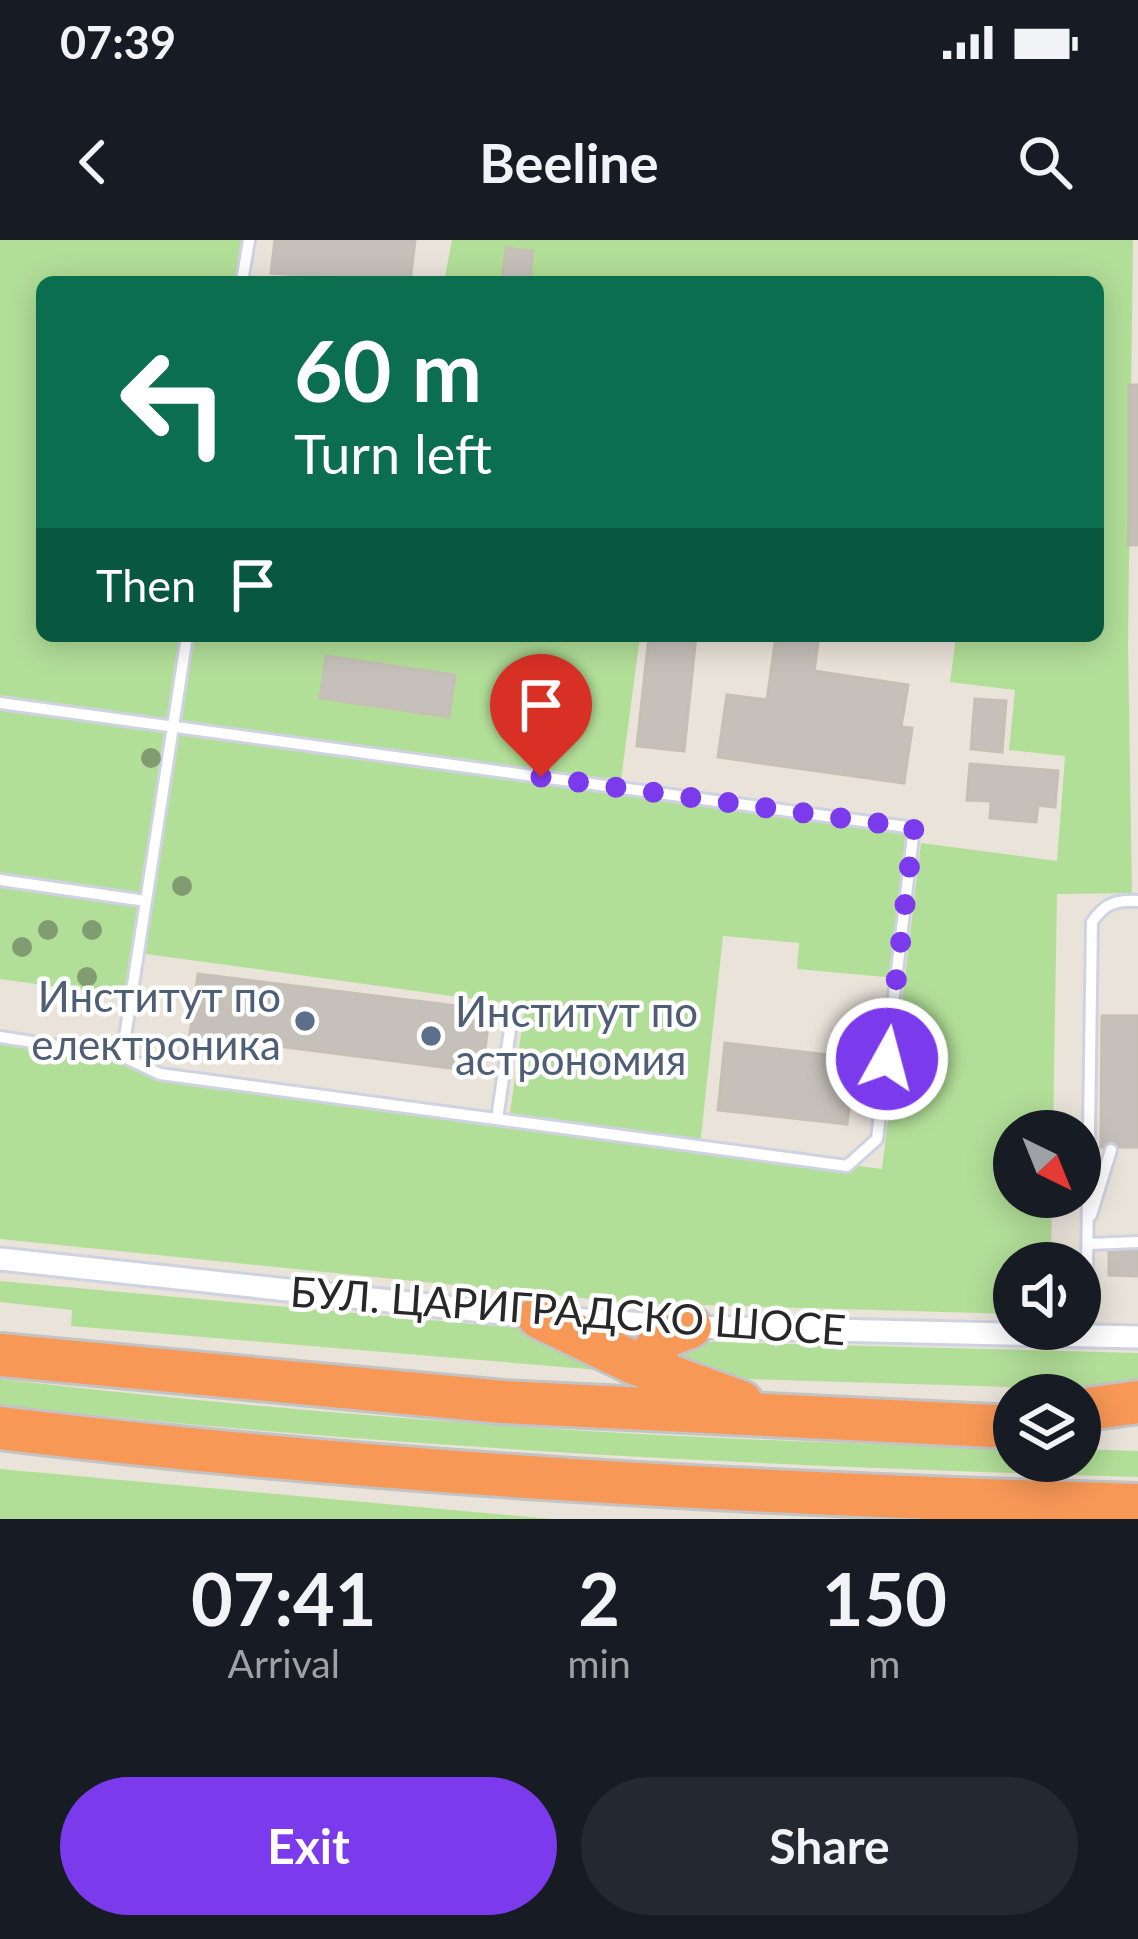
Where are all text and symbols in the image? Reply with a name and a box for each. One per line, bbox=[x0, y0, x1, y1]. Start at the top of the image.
text: 07:39 bbox=[60, 15, 176, 69]
icon: back bbox=[60, 129, 126, 195]
icon: search bbox=[1012, 129, 1078, 195]
text: Beeline bbox=[479, 130, 659, 195]
text: 60 m bbox=[294, 319, 482, 420]
icon: left bbox=[96, 324, 252, 480]
text: Turn left bbox=[294, 421, 492, 486]
icon: arrive bbox=[220, 552, 286, 618]
text: Then bbox=[96, 558, 196, 612]
pin bbox=[490, 654, 592, 777]
icon: arrive bbox=[508, 672, 574, 738]
place label: Институт по електроника bbox=[31, 971, 281, 1069]
place label: Институт по астрономия bbox=[455, 986, 698, 1084]
position arrow bbox=[824, 996, 950, 1122]
marker: Институт по електроника bbox=[292, 1008, 318, 1034]
marker: Институт по астрономия bbox=[418, 1023, 444, 1049]
north arrow bbox=[993, 1110, 1101, 1218]
map controls bbox=[993, 1110, 1101, 1482]
button: sound bbox=[993, 1242, 1101, 1350]
street label: БУЛ. ЦАРИГРАДСКО ШОСЕ bbox=[289, 1266, 847, 1354]
button: layers bbox=[993, 1374, 1101, 1482]
text: 07:41 bbox=[191, 1555, 377, 1641]
text: 2 bbox=[578, 1555, 620, 1641]
text: 150 bbox=[822, 1555, 947, 1641]
text: Arrival bbox=[228, 1640, 340, 1686]
text: min bbox=[568, 1640, 631, 1686]
text: m bbox=[868, 1640, 900, 1686]
button: Exit bbox=[60, 1777, 557, 1915]
button: Share bbox=[581, 1777, 1078, 1915]

